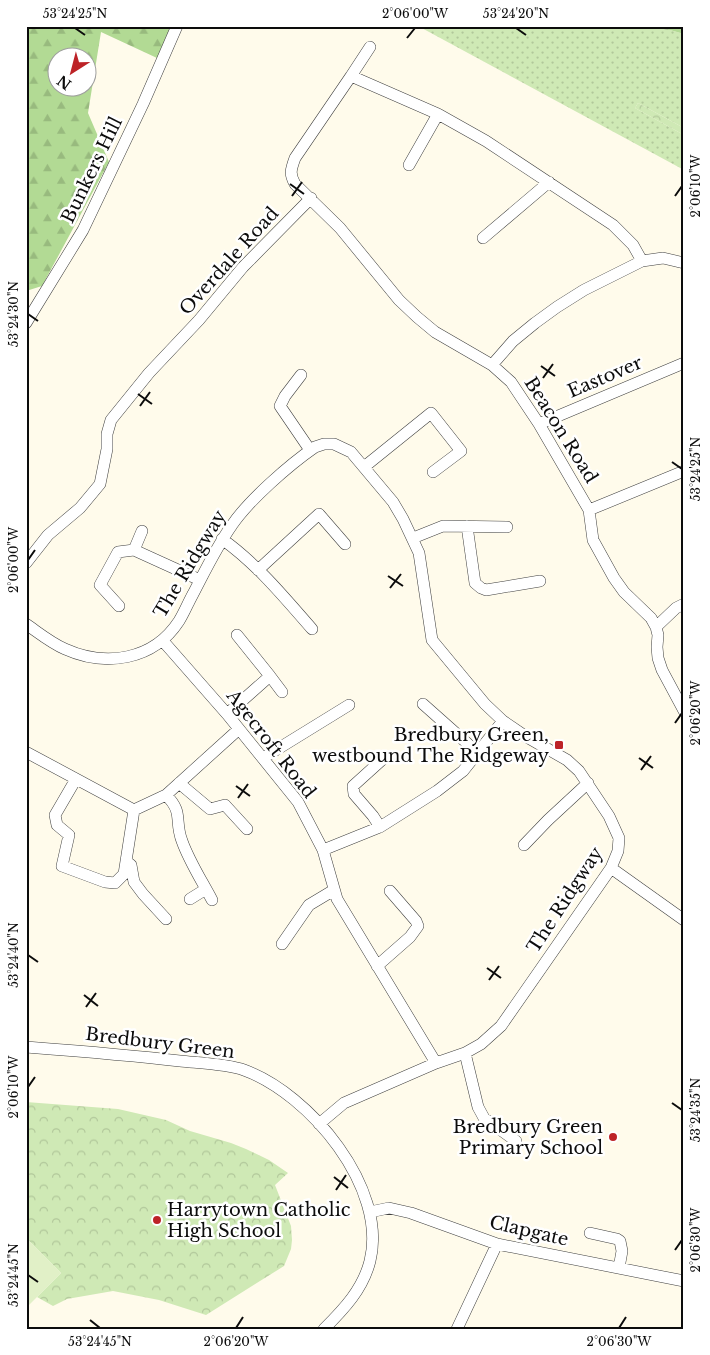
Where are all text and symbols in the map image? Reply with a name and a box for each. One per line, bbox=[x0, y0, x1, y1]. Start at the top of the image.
text: 53°24'25"N bbox=[43, 6, 107, 21]
text: 2°06'00"W bbox=[382, 6, 449, 21]
text: 53°24'20"N bbox=[483, 6, 549, 21]
north arrow bbox=[48, 48, 98, 98]
text: N bbox=[54, 71, 75, 94]
street label: Bunkers Hill bbox=[57, 113, 127, 227]
text: 2°06'10"W bbox=[688, 154, 703, 217]
street label: Overdale Road bbox=[175, 202, 283, 320]
text: 53°24'30"N bbox=[6, 281, 21, 347]
street label: Eastover bbox=[564, 351, 646, 403]
street label: Beacon Road bbox=[520, 373, 602, 487]
text: 53°24'25"N bbox=[688, 437, 703, 501]
street label: The Ridgway bbox=[149, 506, 231, 622]
text: 2°06'00"W bbox=[6, 526, 21, 593]
text: 2°06'20"W bbox=[688, 680, 703, 745]
street label: Agecroft Road bbox=[221, 684, 320, 803]
place label: Bredbury Green, westbound The Ridgeway bbox=[312, 724, 549, 767]
marker: Bredbury Green, westbound The Ridgeway bbox=[553, 739, 565, 751]
street label: The Ridgway bbox=[523, 843, 608, 957]
text: 53°24'40"N bbox=[6, 922, 21, 988]
street label: Bredbury Green bbox=[84, 1023, 236, 1063]
text: 2°06'10"W bbox=[6, 1055, 21, 1118]
text: 53°24'35"N bbox=[688, 1078, 703, 1142]
place label: Bredbury Green Primary School bbox=[453, 1116, 603, 1159]
marker: Bredbury Green Primary School bbox=[607, 1131, 619, 1143]
place label: Harrytown Catholic High School bbox=[167, 1199, 351, 1242]
text: 2°06'30"W bbox=[688, 1207, 703, 1272]
street label: Clapgate bbox=[487, 1211, 571, 1251]
marker: Harrytown Catholic High School bbox=[151, 1214, 163, 1226]
text: 53°24'45"N bbox=[6, 1243, 21, 1307]
text: 53°24'45"N bbox=[68, 1334, 132, 1349]
text: 2°06'20"W bbox=[204, 1334, 269, 1349]
text: 2°06'30"W bbox=[587, 1334, 652, 1349]

